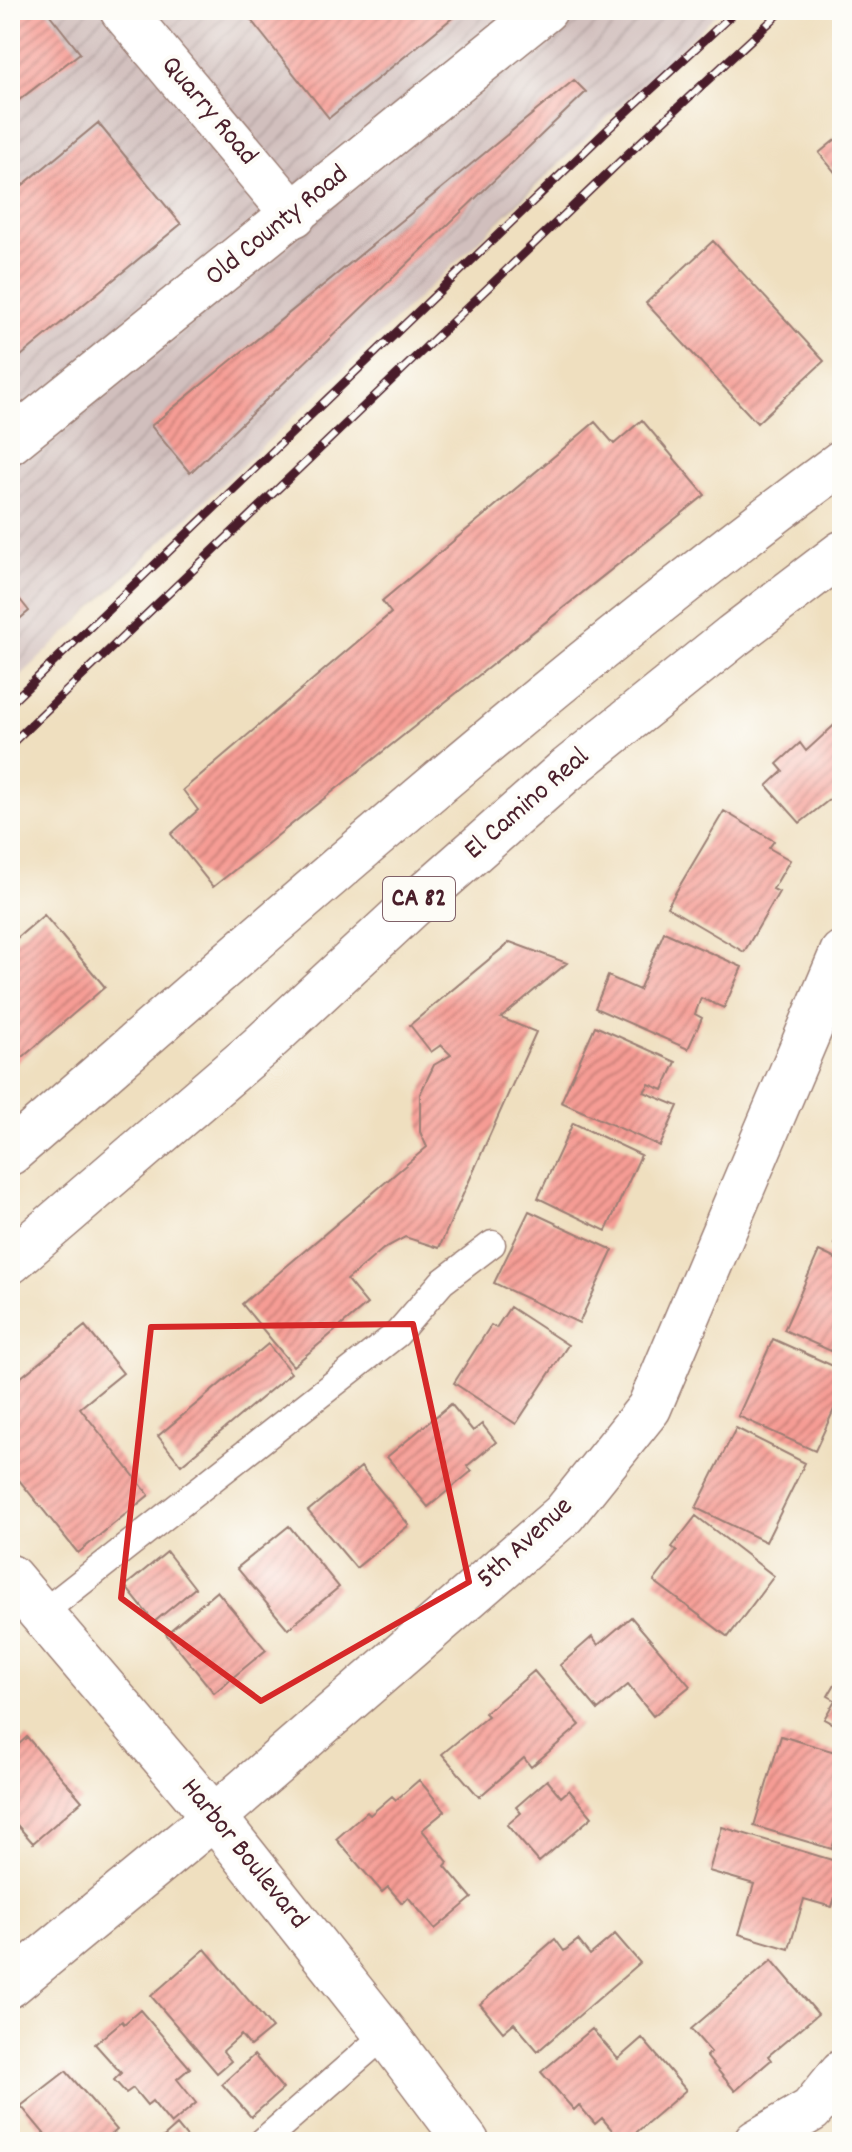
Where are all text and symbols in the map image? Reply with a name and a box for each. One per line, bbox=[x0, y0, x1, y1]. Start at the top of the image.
street label: Quarry Road bbox=[150, 48, 266, 176]
street label: Old County Road bbox=[198, 157, 358, 297]
street label: El Camino Real bbox=[457, 739, 600, 871]
road number: CA 82 bbox=[383, 877, 455, 921]
street label: 5th Avenue bbox=[469, 1489, 583, 1599]
street label: Harbor Boulevard bbox=[169, 1771, 317, 1939]

